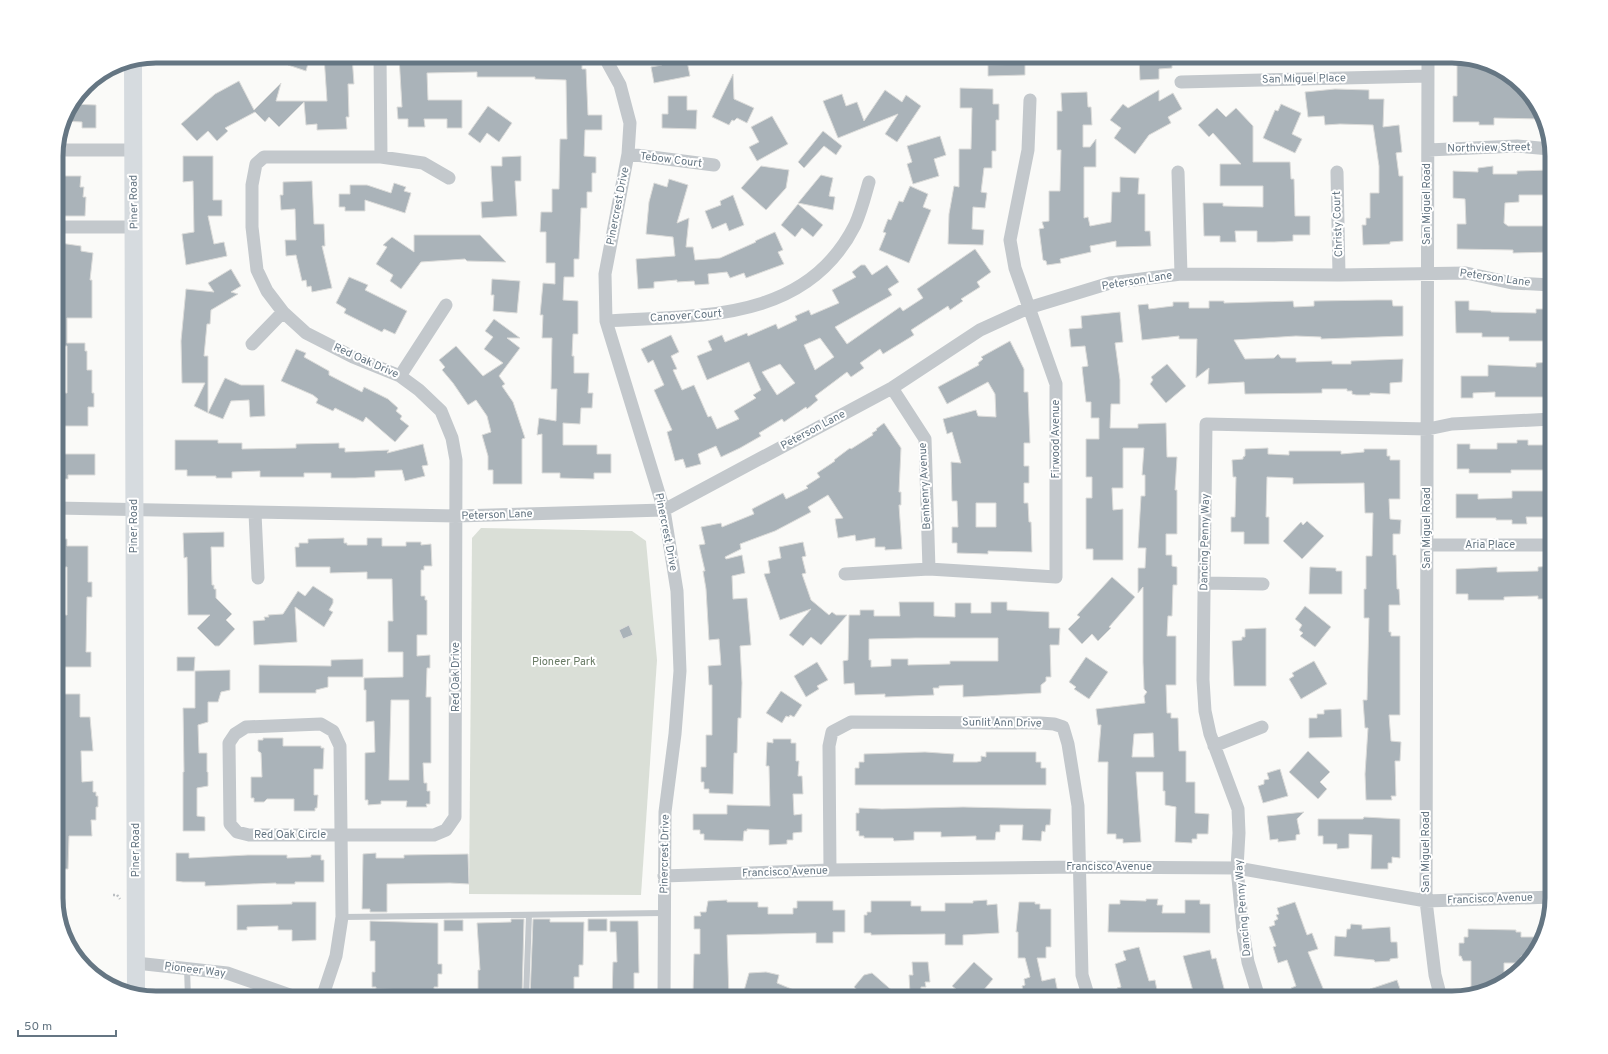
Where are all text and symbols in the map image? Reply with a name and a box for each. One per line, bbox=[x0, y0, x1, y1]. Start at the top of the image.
street label: San Miguel Place bbox=[1262, 71, 1346, 87]
street label: Northview Street bbox=[1447, 140, 1531, 156]
street label: Tebow Court bbox=[639, 149, 703, 171]
street label: San Miguel Road bbox=[1420, 163, 1434, 245]
street label: Pinercrest Drive bbox=[604, 166, 632, 246]
street label: Piner Road bbox=[127, 175, 141, 229]
street label: Christy Court bbox=[1330, 191, 1346, 257]
street label: Peterson Lane bbox=[1459, 266, 1531, 290]
street label: Peterson Lane bbox=[1101, 268, 1173, 293]
street label: Canover Court bbox=[650, 307, 722, 325]
street label: Red Oak Drive bbox=[331, 340, 401, 382]
street label: Firwood Avenue bbox=[1049, 400, 1063, 478]
street label: Peterson Lane bbox=[778, 407, 848, 453]
street label: Benhenry Avenue bbox=[916, 442, 934, 530]
street label: San Miguel Road bbox=[1420, 487, 1434, 569]
street label: Pinercrest Drive bbox=[652, 492, 680, 572]
street label: Dancing Penny Way bbox=[1197, 493, 1213, 591]
street label: Piner Road bbox=[127, 499, 141, 553]
street label: Peterson Lane bbox=[461, 507, 533, 523]
street label: Aria Place bbox=[1465, 538, 1515, 552]
street label: Red Oak Drive bbox=[449, 642, 463, 712]
park label: Pioneer Park bbox=[532, 655, 596, 669]
street label: Sunlit Ann Drive bbox=[962, 715, 1042, 731]
street label: San Miguel Road bbox=[1419, 811, 1433, 893]
street label: Pinercrest Drive bbox=[657, 814, 673, 894]
street label: Piner Road bbox=[129, 823, 143, 877]
street label: Red Oak Circle bbox=[254, 828, 326, 842]
street label: Dancing Penny Way bbox=[1232, 859, 1254, 957]
street label: Francisco Avenue bbox=[1066, 860, 1152, 874]
street label: Francisco Avenue bbox=[742, 864, 828, 880]
street label: Francisco Avenue bbox=[1447, 891, 1533, 907]
street label: Pioneer Way bbox=[164, 959, 227, 981]
scale bar bbox=[18, 1012, 116, 1038]
text: 50 m bbox=[24, 1019, 52, 1035]

